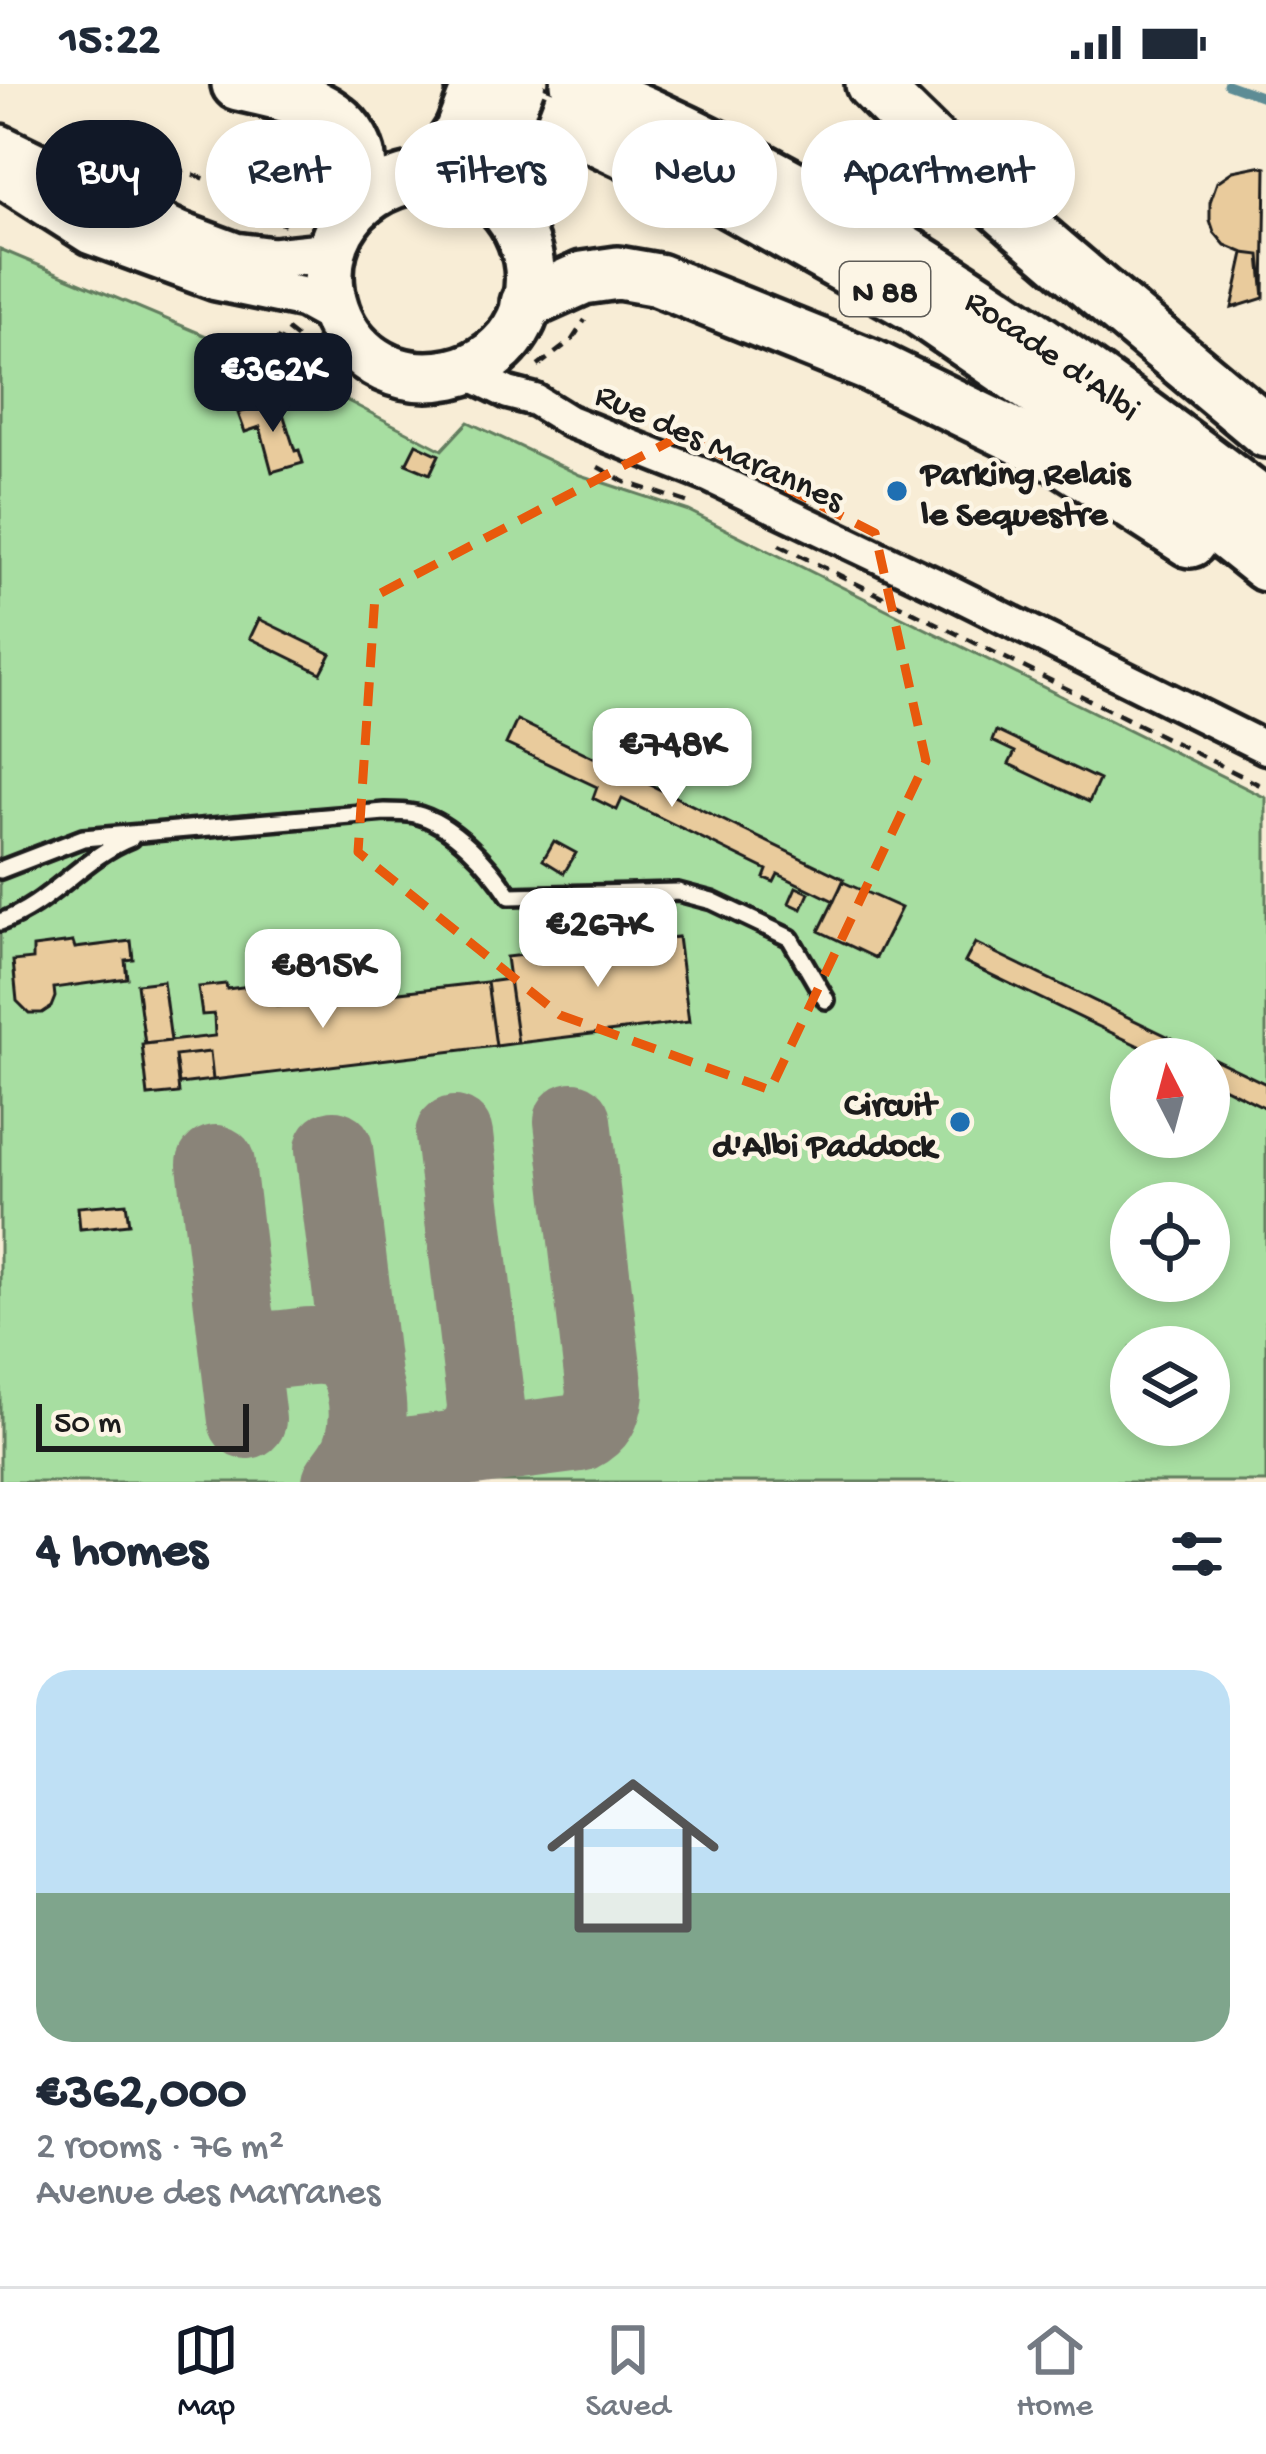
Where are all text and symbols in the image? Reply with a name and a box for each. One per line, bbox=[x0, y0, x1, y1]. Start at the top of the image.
text: 15:22 bbox=[60, 16, 160, 69]
chip: Buy bbox=[36, 120, 182, 228]
chip: Rent bbox=[206, 120, 371, 228]
chip: Filters bbox=[395, 120, 588, 228]
chip: New bbox=[612, 120, 777, 228]
chip: Apartment bbox=[801, 120, 1075, 228]
road number: N 88 bbox=[840, 262, 930, 316]
street label: Rocade d'Albi bbox=[955, 282, 1147, 434]
pin: €362K bbox=[189, 333, 357, 435]
text: €362K bbox=[221, 349, 325, 395]
street label: Rue des Marannes bbox=[587, 376, 851, 525]
place label: Parking Relais le Sequestre bbox=[919, 455, 1132, 539]
marker: Parking Relais le Sequestre bbox=[884, 478, 910, 504]
pin: €748K bbox=[588, 708, 756, 810]
text: €748K bbox=[620, 724, 724, 770]
pin: €267K bbox=[514, 888, 682, 990]
text: €267K bbox=[546, 904, 650, 950]
pin: €815K bbox=[239, 929, 407, 1031]
text: €815K bbox=[272, 945, 374, 991]
north arrow bbox=[1110, 1038, 1230, 1158]
map controls bbox=[1110, 1038, 1230, 1446]
place label: Circuit d'Albi Paddock bbox=[712, 1086, 940, 1170]
marker: Circuit d'Albi Paddock bbox=[947, 1109, 973, 1135]
button: locate bbox=[1110, 1182, 1230, 1302]
button: layers bbox=[1110, 1326, 1230, 1446]
scale bar bbox=[36, 1398, 249, 1451]
text: 50 m bbox=[54, 1406, 121, 1444]
icon: filters bbox=[1164, 1521, 1230, 1587]
text: 4 homes bbox=[36, 1524, 207, 1584]
icon: home bbox=[525, 1748, 741, 1964]
text: €362,000 bbox=[36, 2066, 247, 2126]
text: 2 rooms · 76 m² bbox=[36, 2126, 284, 2172]
text: Avenue des Marranes bbox=[36, 2172, 380, 2218]
tab: Map bbox=[173, 2317, 239, 2427]
tab: Saved bbox=[585, 2317, 670, 2427]
tab: Home bbox=[1016, 2317, 1093, 2427]

